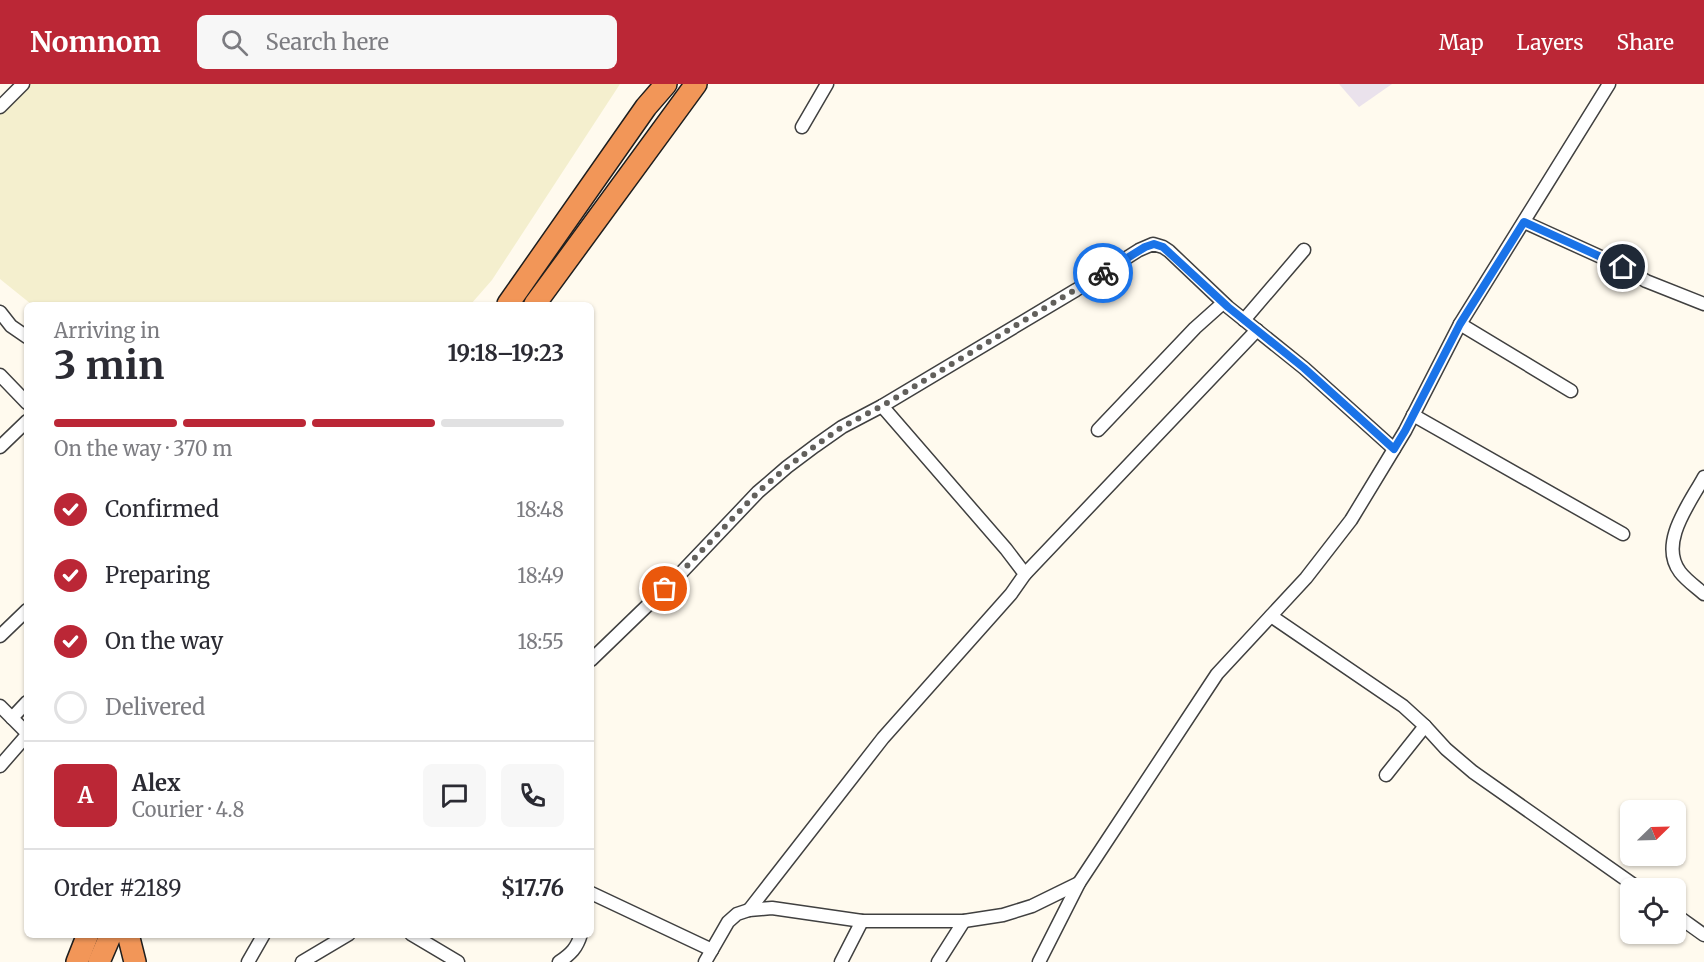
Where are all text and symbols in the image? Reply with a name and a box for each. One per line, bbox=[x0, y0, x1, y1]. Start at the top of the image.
search box bbox=[197, 15, 617, 69]
text: Nomnom bbox=[30, 24, 161, 60]
icon: search bbox=[218, 26, 251, 59]
text: Search here bbox=[266, 28, 389, 56]
text: Map bbox=[1439, 29, 1484, 56]
text: Layers bbox=[1517, 29, 1584, 56]
text: Share bbox=[1617, 29, 1674, 56]
pin bbox=[1597, 241, 1648, 292]
courier bbox=[1073, 243, 1133, 303]
icon: home bbox=[1606, 250, 1639, 283]
icon: bike bbox=[1087, 257, 1120, 290]
text: Arriving in bbox=[54, 318, 160, 343]
text: 19:18–19:23 bbox=[447, 339, 564, 367]
text: 3 min bbox=[54, 341, 164, 390]
text: On the way · 370 m bbox=[54, 436, 232, 461]
icon: check bbox=[54, 493, 87, 526]
text: Confirmed bbox=[105, 495, 219, 523]
text: 18:48 bbox=[516, 497, 564, 522]
icon: check bbox=[54, 559, 87, 592]
text: Preparing bbox=[105, 561, 210, 589]
text: 18:49 bbox=[517, 563, 564, 588]
pin bbox=[639, 563, 690, 614]
icon: bag bbox=[648, 572, 681, 605]
icon: check bbox=[54, 625, 87, 658]
text: On the way bbox=[105, 627, 223, 655]
text: 18:55 bbox=[518, 629, 564, 654]
text: Delivered bbox=[105, 693, 205, 721]
button: chat bbox=[423, 764, 486, 827]
button: phone bbox=[501, 764, 564, 827]
text: Alex bbox=[132, 769, 181, 797]
text: A bbox=[78, 781, 93, 809]
text: Courier · 4.8 bbox=[132, 797, 244, 822]
north arrow bbox=[1620, 800, 1686, 866]
map controls bbox=[1620, 800, 1686, 944]
text: Order #2189 bbox=[54, 874, 182, 902]
text: $17.76 bbox=[501, 874, 564, 902]
button: locate bbox=[1620, 878, 1686, 944]

